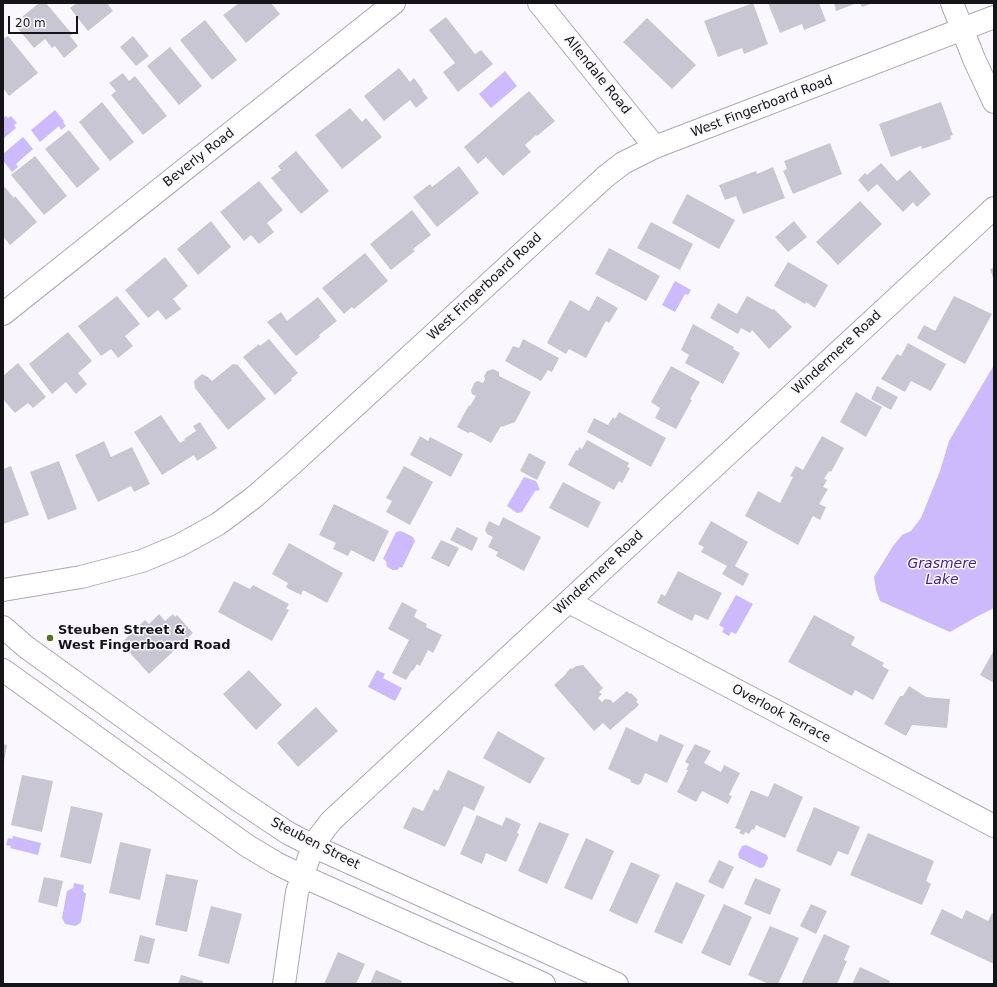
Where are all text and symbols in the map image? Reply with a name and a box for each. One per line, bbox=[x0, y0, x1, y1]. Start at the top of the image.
scale bar bbox=[10, 8, 80, 34]
text: 20 m bbox=[15, 16, 46, 30]
street label: Allendale Road bbox=[560, 32, 634, 118]
street label: West Fingerboard Road bbox=[689, 73, 835, 141]
street label: Beverly Road bbox=[160, 125, 238, 191]
street label: West Fingerboard Road bbox=[425, 230, 545, 344]
street label: Windermere Road bbox=[789, 308, 885, 398]
street label: Windermere Road bbox=[551, 528, 647, 618]
water label: Grasmere Lake bbox=[907, 556, 977, 588]
place label: Steuben Street & West Fingerboard Road bbox=[58, 623, 231, 654]
marker: Steuben Street & West Fingerboard Road bbox=[45, 633, 55, 643]
street label: Overlook Terrace bbox=[729, 681, 833, 747]
street label: Steuben Street bbox=[268, 815, 362, 873]

